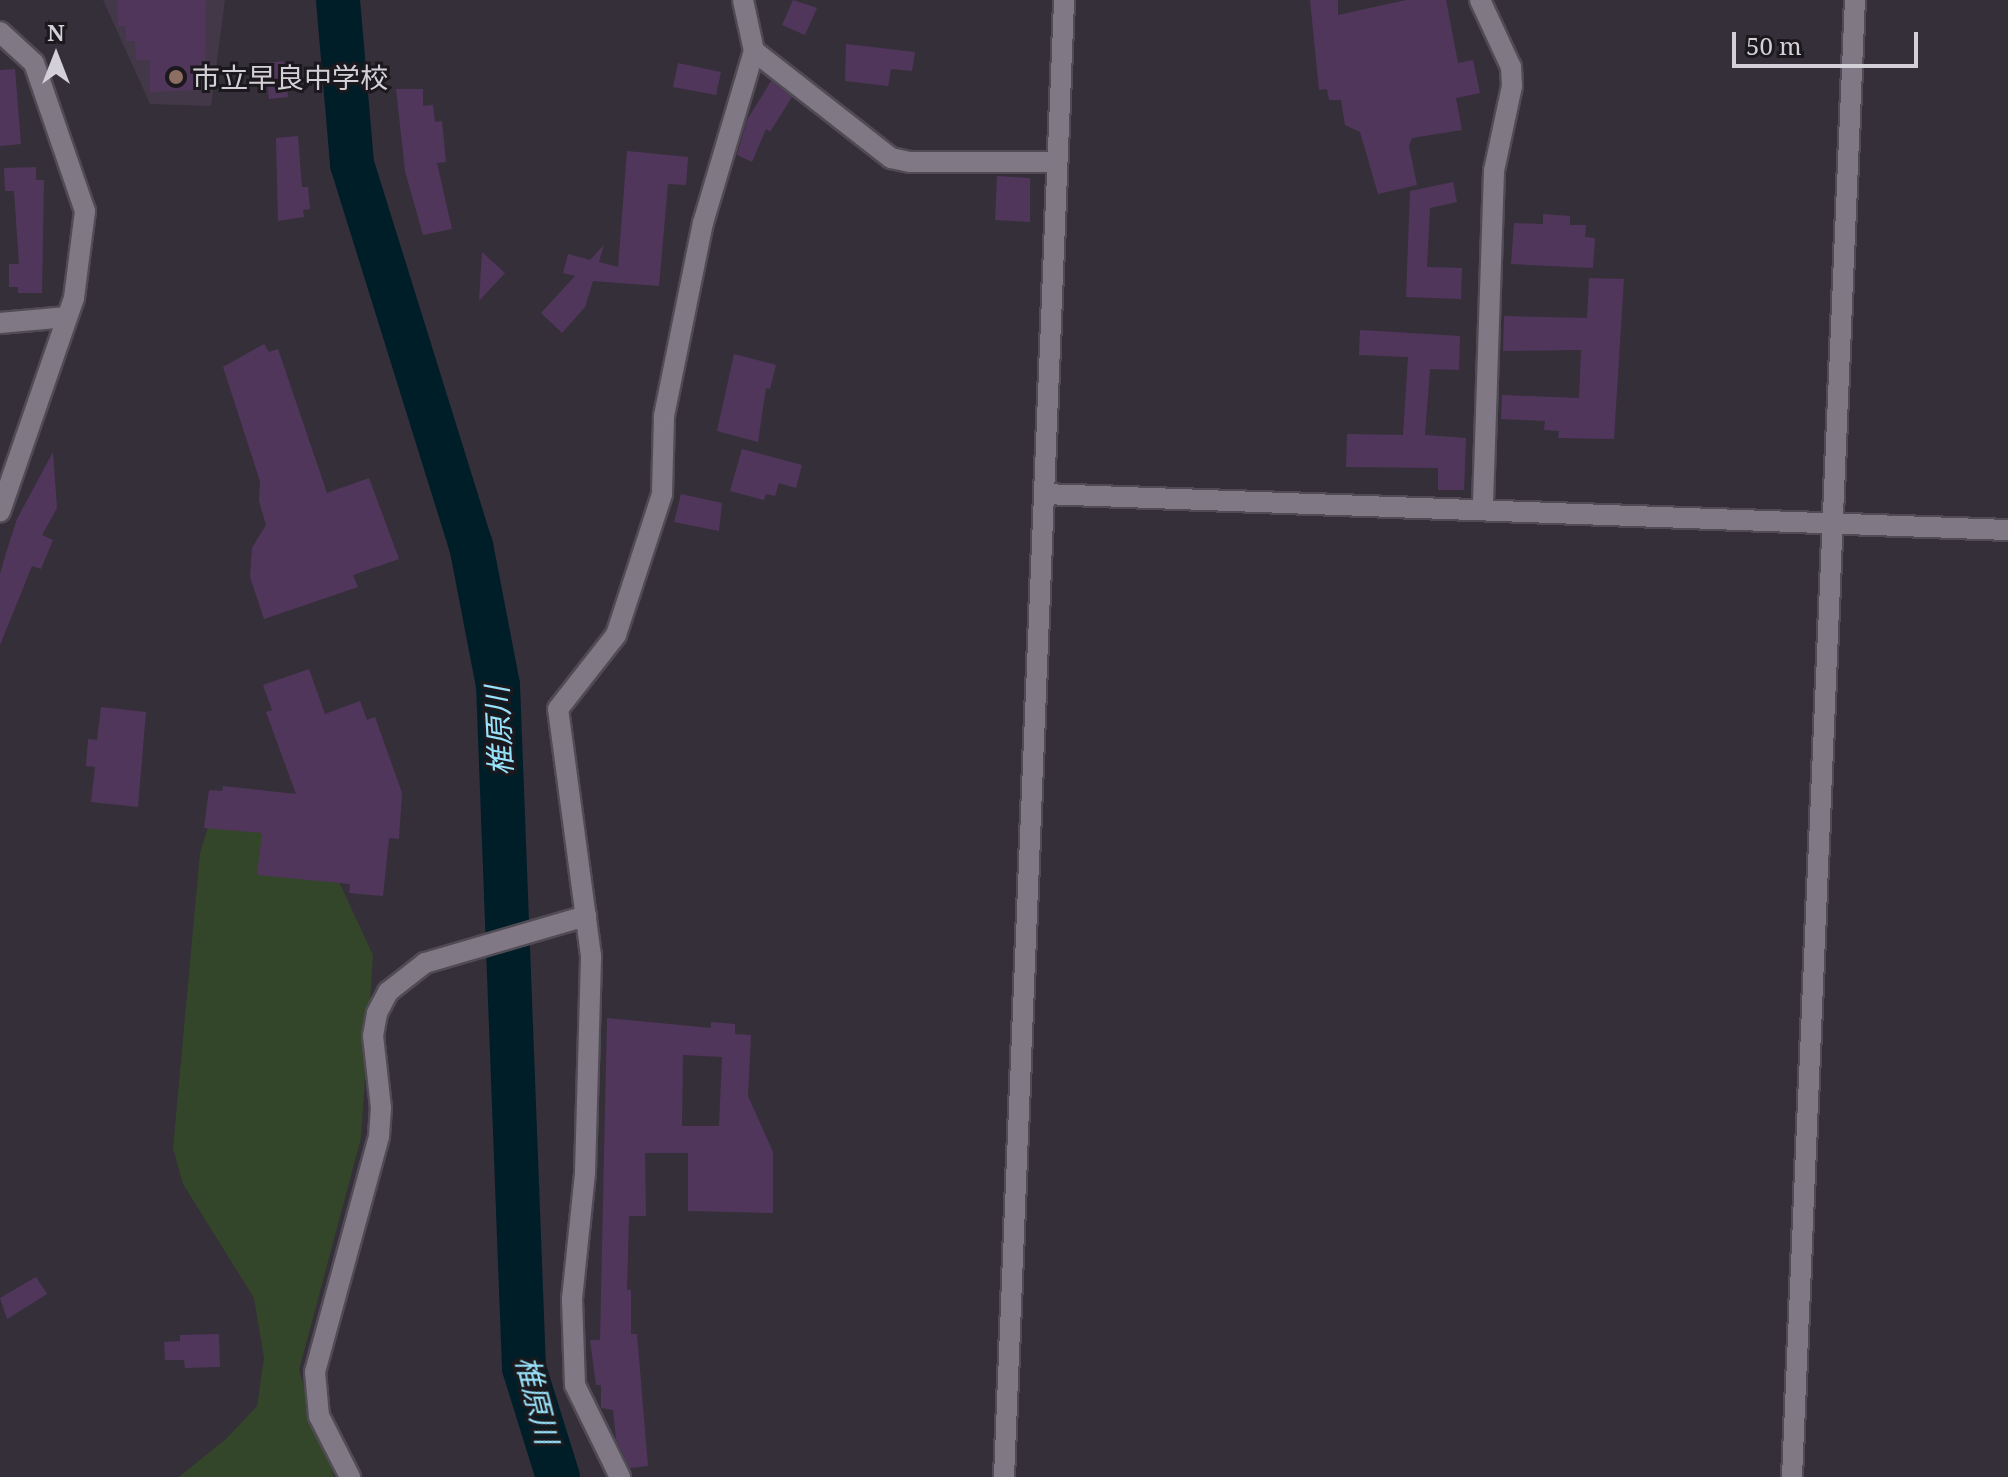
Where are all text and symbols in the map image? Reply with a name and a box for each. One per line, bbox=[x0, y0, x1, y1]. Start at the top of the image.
north arrow bbox=[16, 16, 96, 96]
scale bar bbox=[1736, 16, 1922, 66]
text: N bbox=[47, 17, 65, 47]
text: 50 m bbox=[1746, 29, 1802, 62]
place label: 市立早良中学校 bbox=[192, 60, 388, 94]
marker: 市立早良中学校 bbox=[167, 68, 185, 86]
water label: 椎原川 bbox=[479, 685, 519, 777]
water label: 椎原川 bbox=[509, 1352, 565, 1448]

